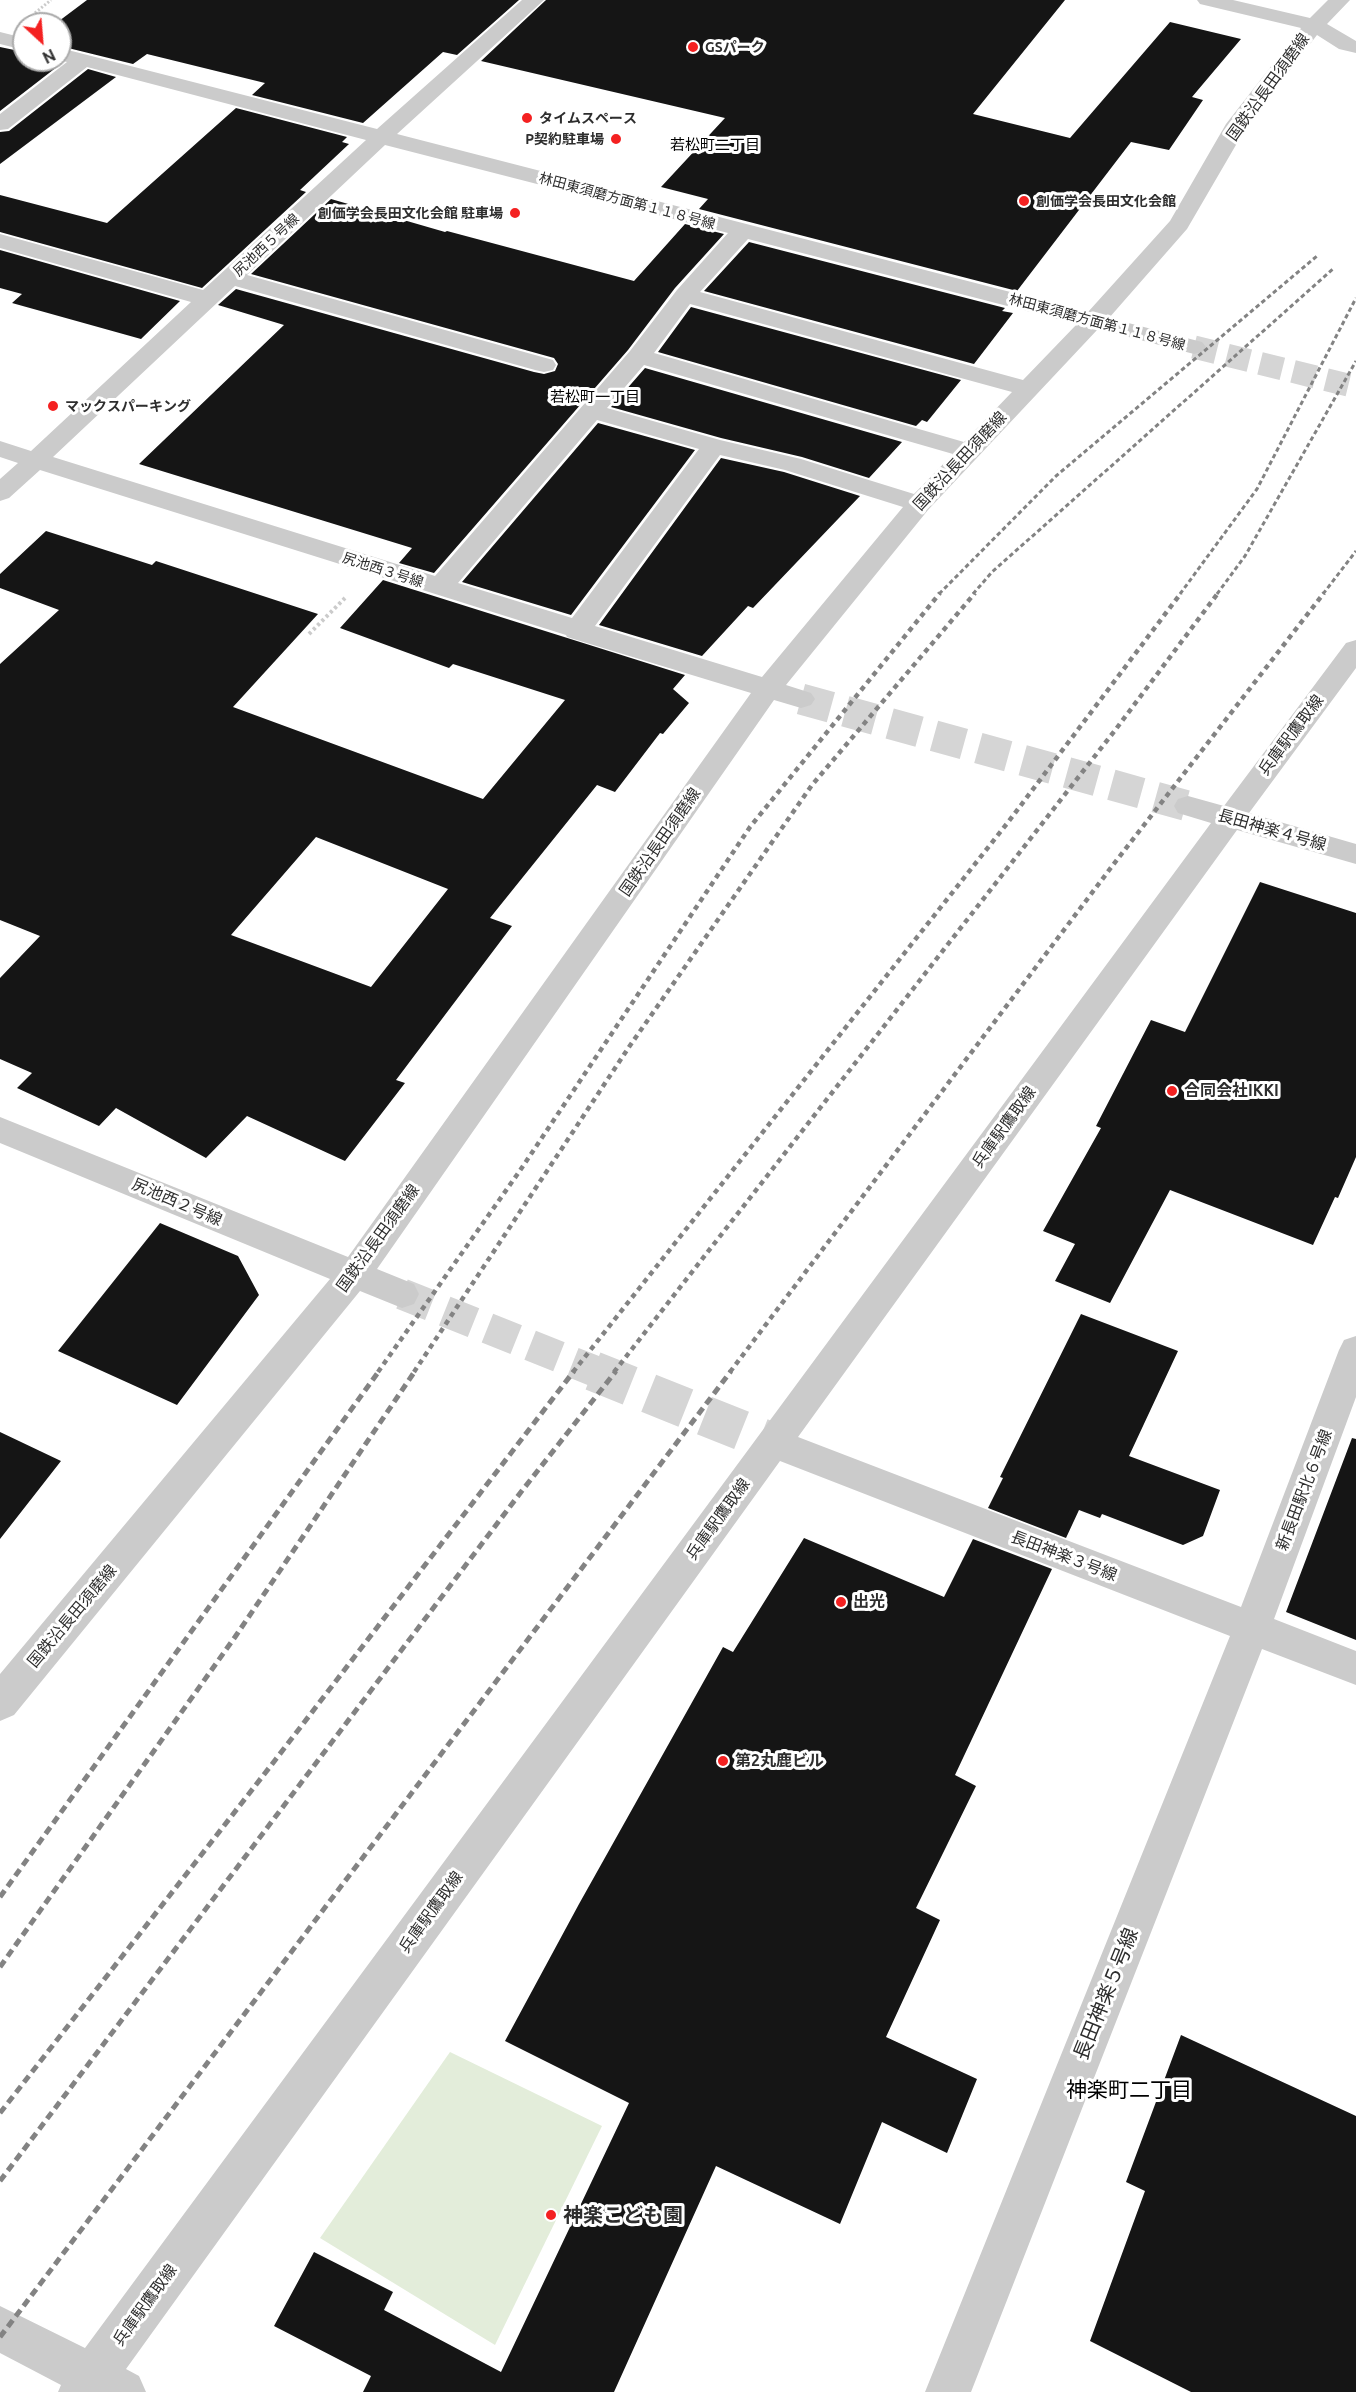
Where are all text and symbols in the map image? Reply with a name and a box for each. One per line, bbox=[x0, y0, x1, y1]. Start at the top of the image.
north arrow bbox=[12, 12, 72, 72]
street label: 国鉄沿長田須磨線 bbox=[1223, 30, 1313, 144]
place label: GSパーク bbox=[705, 39, 765, 55]
marker: GSパーク bbox=[686, 40, 700, 54]
text: N bbox=[40, 46, 58, 67]
place label: タイムスペース bbox=[539, 110, 637, 126]
marker: タイムスペース bbox=[520, 111, 534, 125]
place label: P契約駐車場 bbox=[525, 131, 604, 147]
marker: P契約駐車場 bbox=[609, 132, 623, 146]
district label: 若松町二丁目 bbox=[670, 136, 760, 154]
street label: 林田東須磨方面第１１８号線 bbox=[537, 169, 717, 233]
place label: 創価学会長田文化会館 bbox=[1036, 193, 1176, 209]
marker: 創価学会長田文化会館 bbox=[1017, 194, 1031, 208]
place label: 創価学会長田文化会館 駐車場 bbox=[318, 205, 503, 221]
marker: 創価学会長田文化会館 駐車場 bbox=[508, 206, 522, 220]
street label: 尻池西５号線 bbox=[230, 210, 302, 280]
street label: 林田東須磨方面第１１８号線 bbox=[1007, 290, 1187, 354]
district label: 若松町一丁目 bbox=[550, 388, 640, 406]
place label: マックスパーキング bbox=[65, 398, 191, 414]
marker: マックスパーキング bbox=[46, 399, 60, 413]
street label: 国鉄沿長田須磨線 bbox=[909, 408, 1011, 514]
street label: 尻池西３号線 bbox=[340, 549, 426, 591]
street label: 兵庫駅鷹取線 bbox=[1254, 691, 1328, 779]
street label: 国鉄沿長田須磨線 bbox=[615, 784, 705, 900]
street label: 長田神楽４号線 bbox=[1216, 805, 1328, 855]
place label: 合同会社IKKI bbox=[1184, 1081, 1279, 1101]
street label: 兵庫駅鷹取線 bbox=[968, 1083, 1040, 1171]
marker: 合同会社IKKI bbox=[1165, 1084, 1179, 1098]
street label: 尻池西２号線 bbox=[129, 1174, 225, 1230]
street label: 国鉄沿長田須磨線 bbox=[333, 1181, 423, 1295]
street label: 新長田駅北６号線 bbox=[1272, 1427, 1336, 1553]
street label: 兵庫駅鷹取線 bbox=[682, 1475, 754, 1563]
street label: 長田神楽３号線 bbox=[1008, 1527, 1120, 1585]
street label: 国鉄沿長田須磨線 bbox=[24, 1561, 120, 1671]
place label: 出光 bbox=[853, 1592, 885, 1612]
marker: 出光 bbox=[834, 1595, 848, 1609]
place label: 第2丸鹿ビル bbox=[735, 1751, 824, 1771]
marker: 第2丸鹿ビル bbox=[716, 1754, 730, 1768]
street label: 兵庫駅鷹取線 bbox=[395, 1868, 467, 1956]
street label: 長田神楽５号線 bbox=[1069, 1925, 1143, 2063]
district label: 神楽町二丁目 bbox=[1066, 2077, 1192, 2103]
place label: 神楽こども園 bbox=[563, 2203, 683, 2227]
marker: 神楽こども園 bbox=[544, 2208, 558, 2222]
street label: 兵庫駅鷹取線 bbox=[109, 2261, 181, 2349]

